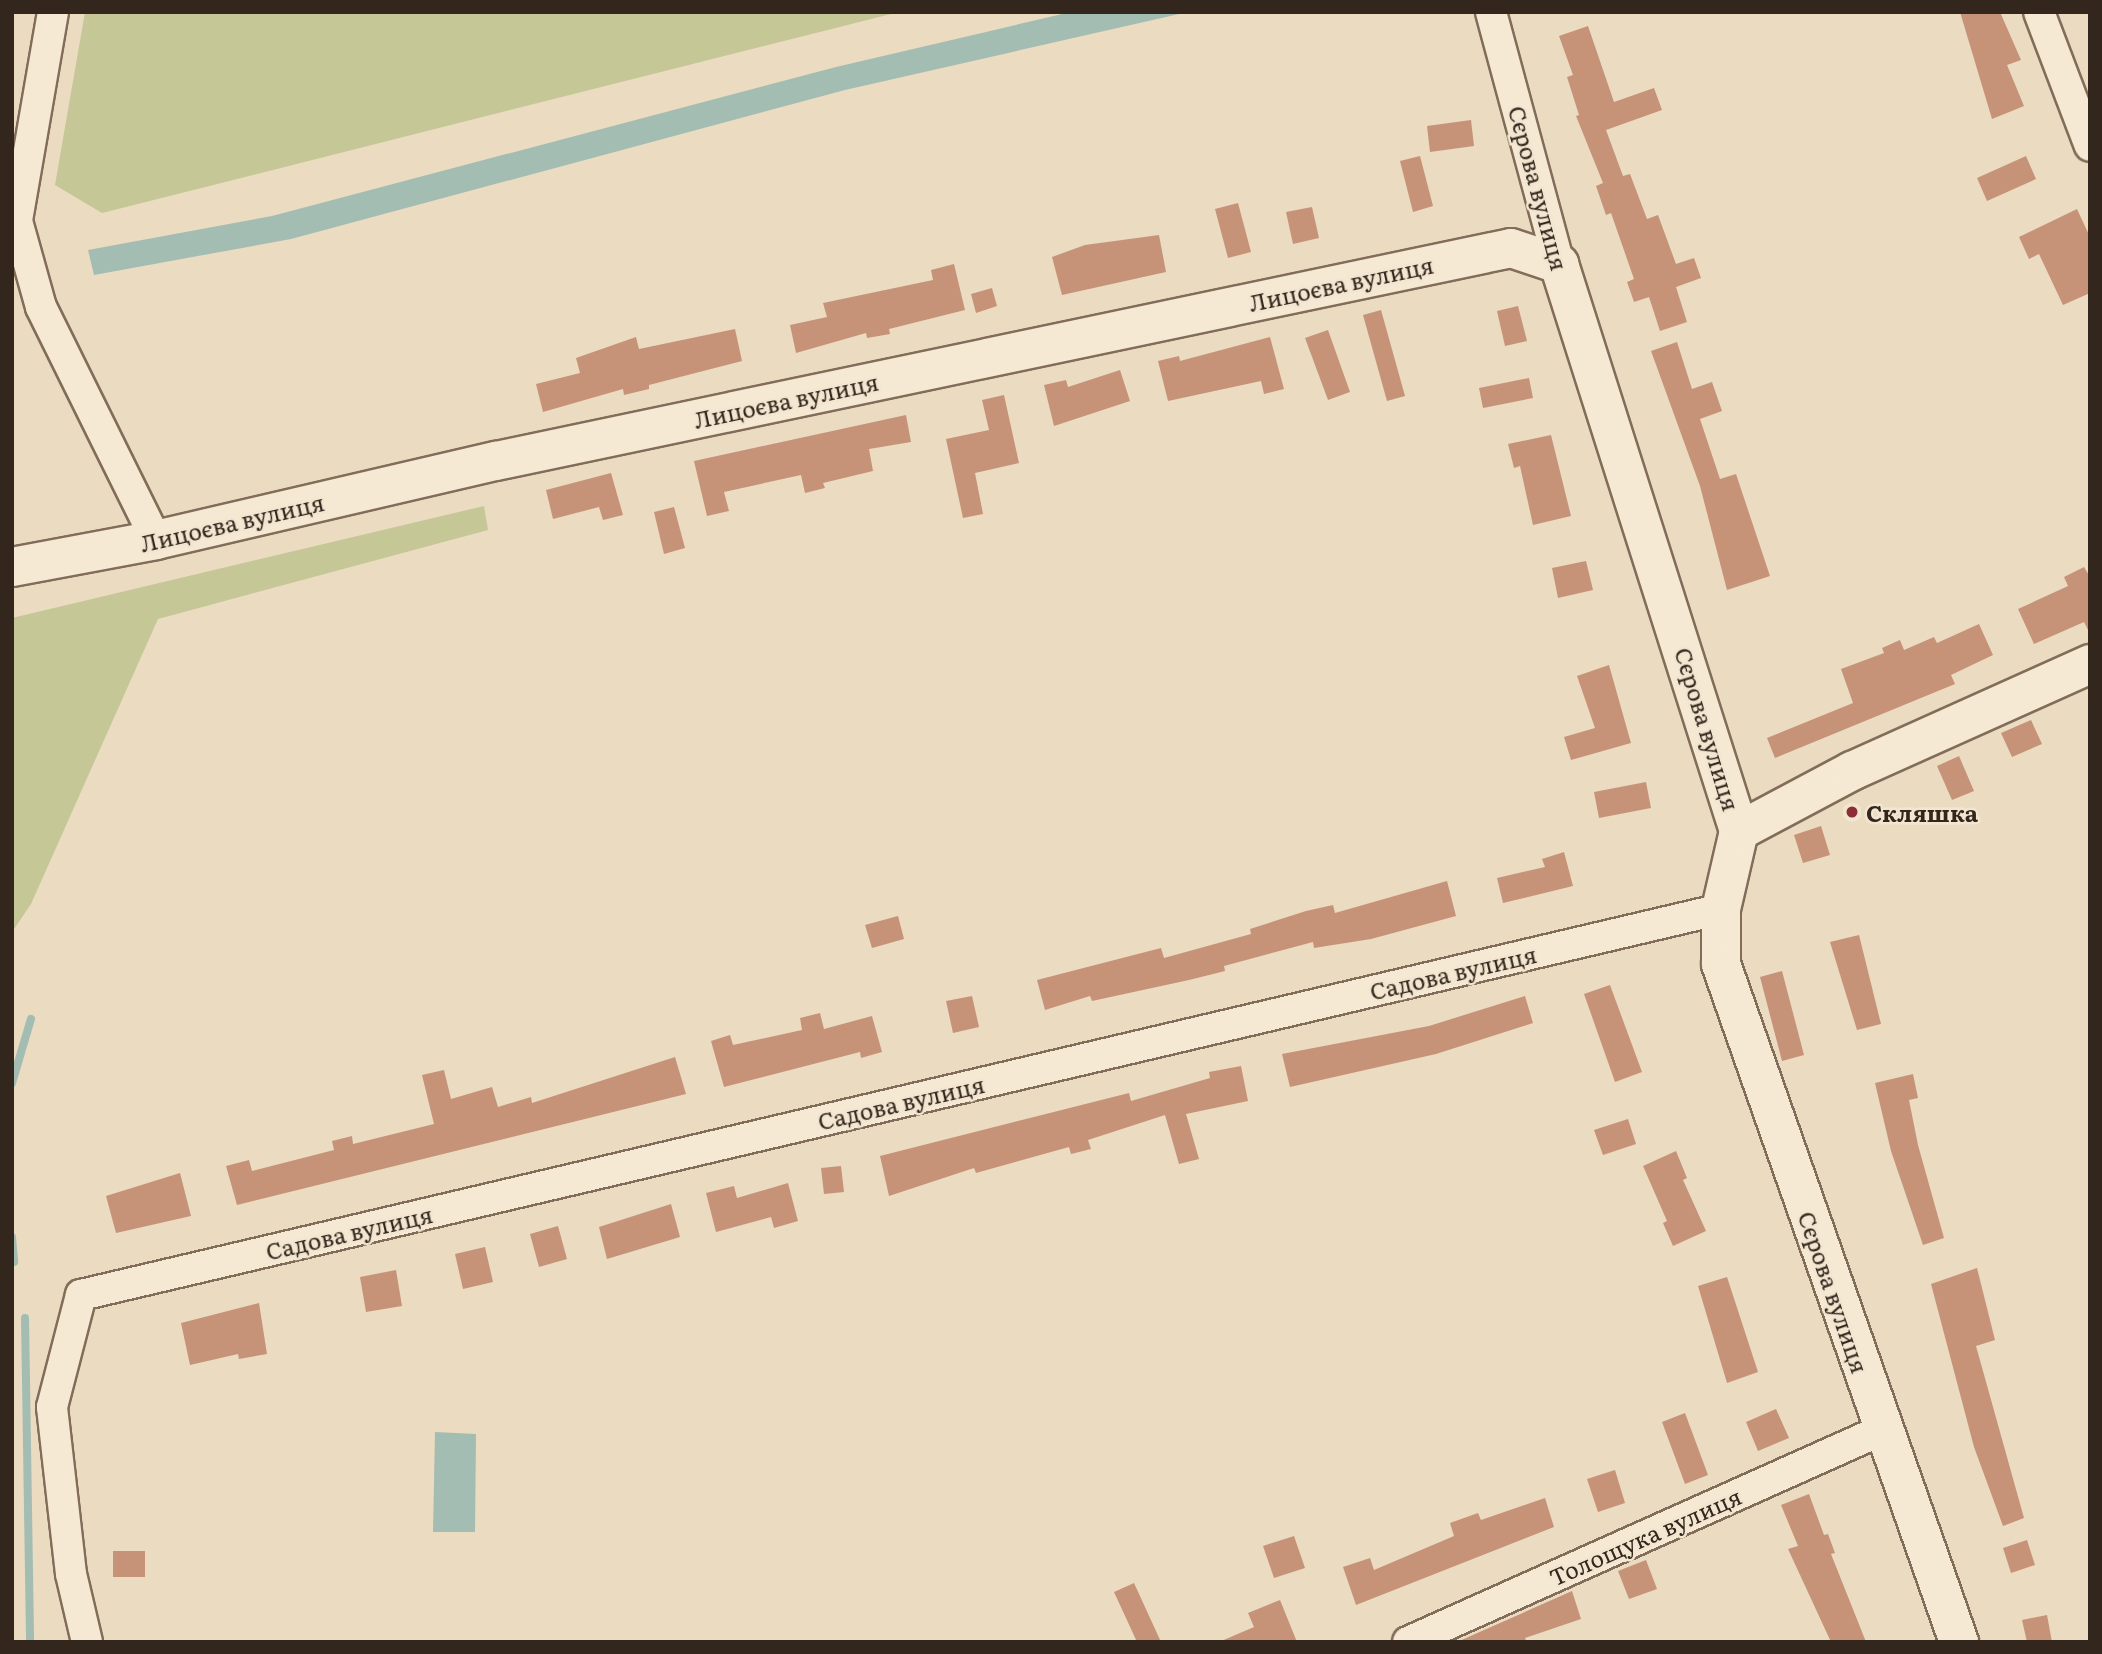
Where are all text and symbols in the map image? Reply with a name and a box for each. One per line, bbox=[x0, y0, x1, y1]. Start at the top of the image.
street label: Сєрова вулиця bbox=[1504, 103, 1574, 273]
street label: Лицоєва вулиця bbox=[1246, 250, 1436, 316]
street label: Лицоєва вулиця bbox=[691, 367, 881, 433]
street label: Лицоєва вулиця bbox=[137, 487, 327, 557]
street label: Сєрова вулиця bbox=[1670, 644, 1746, 814]
place label: Скляшка bbox=[1866, 798, 1978, 826]
marker: Скляшка bbox=[1844, 804, 1860, 820]
street label: Садова вулиця bbox=[1367, 939, 1539, 1005]
street label: Садова вулиця bbox=[815, 1069, 987, 1135]
street label: Садова вулиця bbox=[263, 1199, 435, 1265]
street label: Сєрова вулиця bbox=[1793, 1207, 1875, 1377]
street label: Толощука вулиця bbox=[1545, 1481, 1745, 1591]

